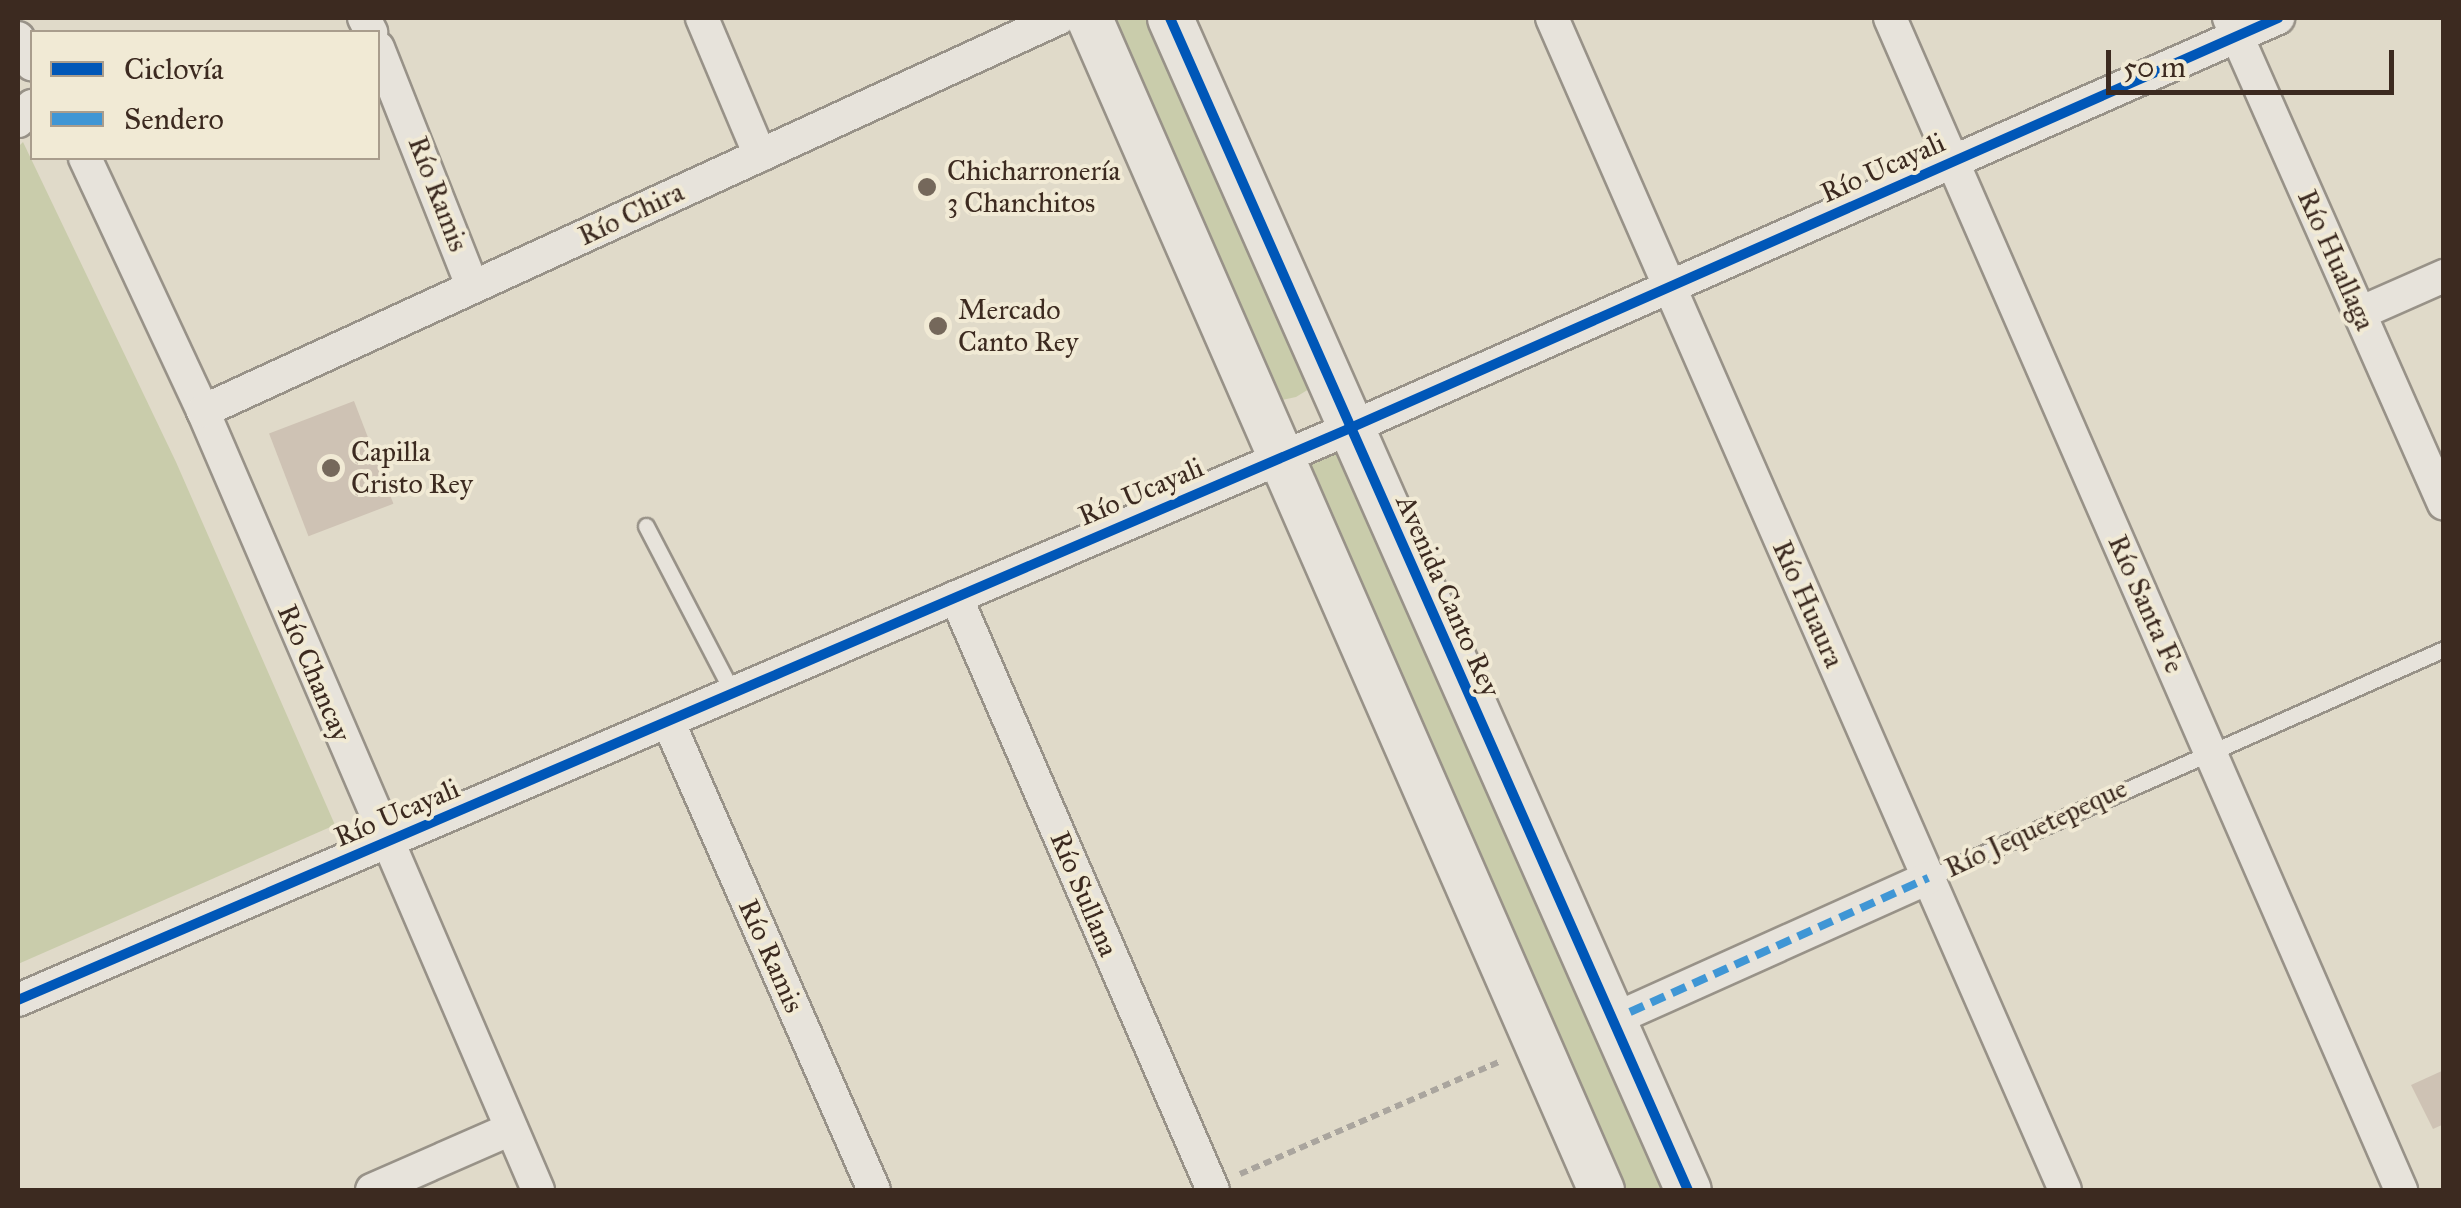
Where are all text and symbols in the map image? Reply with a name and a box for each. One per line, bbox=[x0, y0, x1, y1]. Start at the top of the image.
legend bbox=[30, 30, 380, 160]
scale bar bbox=[2111, 30, 2398, 92]
text: 50 m bbox=[2123, 49, 2186, 85]
text: Ciclovía bbox=[124, 51, 224, 87]
text: Sendero bbox=[124, 101, 224, 137]
street label: Río Ucayali bbox=[1816, 126, 1950, 210]
street label: Río Ramis bbox=[401, 132, 475, 256]
place label: Chicharronería 3 Chanchitos bbox=[947, 154, 1120, 220]
street label: Río Chira bbox=[573, 175, 689, 253]
marker: Chicharronería 3 Chanchitos bbox=[916, 176, 938, 198]
street label: Río Huallaga bbox=[2290, 185, 2382, 335]
place label: Mercado Canto Rey bbox=[958, 293, 1078, 359]
marker: Mercado Canto Rey bbox=[927, 315, 949, 337]
place label: Capilla Cristo Rey bbox=[351, 435, 473, 501]
street label: Río Ucayali bbox=[1073, 451, 1209, 533]
marker: Capilla Cristo Rey bbox=[320, 457, 342, 479]
street label: Avenida Canto Rey bbox=[1388, 490, 1508, 702]
street label: Río Santa Fe bbox=[2101, 530, 2191, 678]
street label: Río Huaura bbox=[1765, 535, 1851, 673]
street label: Río Chancay bbox=[270, 599, 358, 747]
street label: Río Jequetepeque bbox=[1940, 771, 2132, 885]
street label: Río Ucayali bbox=[329, 772, 465, 854]
street label: Río Sullana bbox=[1043, 826, 1125, 962]
street label: Río Ramis bbox=[731, 894, 811, 1018]

